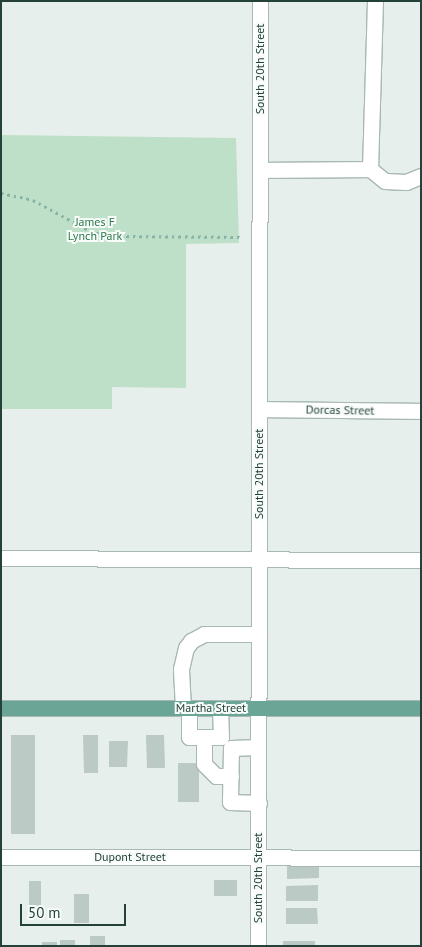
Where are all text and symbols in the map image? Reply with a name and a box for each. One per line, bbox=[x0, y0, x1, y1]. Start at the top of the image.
street label: South 20th Street bbox=[253, 24, 267, 114]
park label: James F Lynch Park bbox=[68, 215, 122, 243]
street label: Dorcas Street bbox=[306, 402, 374, 418]
street label: South 20th Street bbox=[252, 429, 266, 519]
street label: Martha Street bbox=[176, 701, 246, 715]
street label: South 20th Street bbox=[251, 833, 265, 923]
street label: Dupont Street bbox=[94, 850, 166, 864]
scale bar bbox=[22, 894, 129, 926]
text: 50 m bbox=[28, 903, 61, 922]

